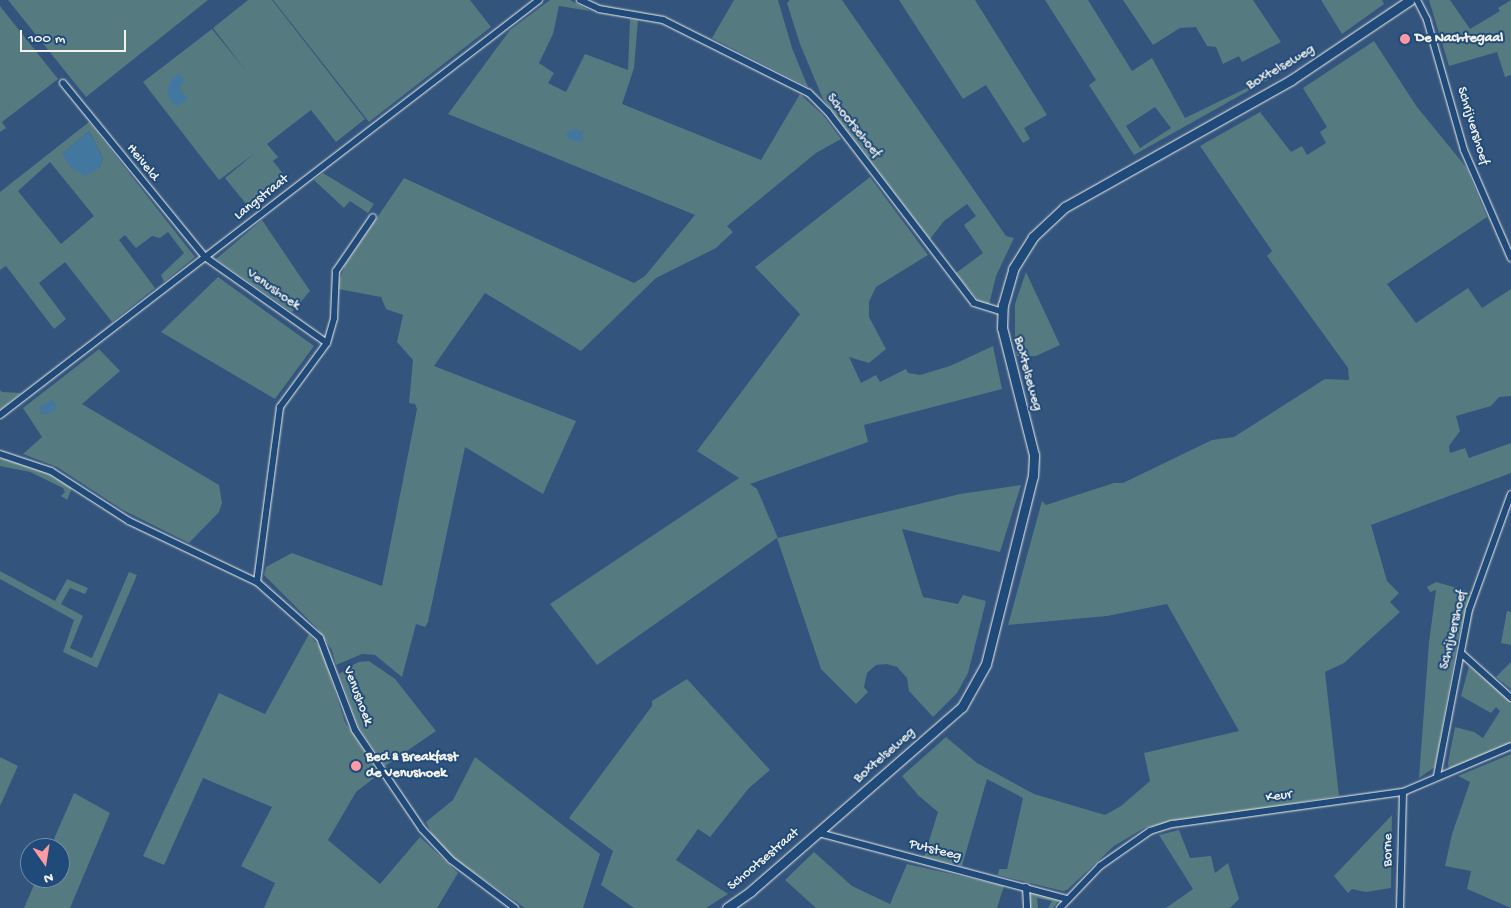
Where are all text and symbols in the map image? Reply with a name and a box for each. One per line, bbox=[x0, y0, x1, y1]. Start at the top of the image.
scale bar bbox=[22, 20, 129, 52]
text: 100 m bbox=[28, 30, 65, 48]
place label: De Nachtegaal bbox=[1415, 31, 1503, 47]
marker: De Nachtegaal bbox=[1399, 33, 1411, 45]
street label: Boxtelseweg bbox=[1244, 42, 1318, 94]
street label: Schrijvershoef bbox=[1452, 85, 1492, 167]
street label: Schootsehoef bbox=[822, 91, 884, 161]
street label: Heiveld bbox=[122, 141, 162, 185]
street label: Langstraat bbox=[231, 171, 293, 225]
street label: Venushoek bbox=[243, 265, 303, 315]
street label: Boxtelseweg bbox=[1009, 335, 1045, 413]
street label: Schrijvershoef bbox=[1437, 589, 1471, 671]
street label: Venushoek bbox=[338, 664, 376, 728]
street label: Boxtelseweg bbox=[851, 725, 919, 787]
place label: Bed & Breakfast de Venushoek bbox=[366, 750, 458, 782]
marker: Bed & Breakfast de Venushoek bbox=[350, 760, 362, 772]
street label: Keur bbox=[1265, 787, 1293, 807]
street label: Schootsestraat bbox=[725, 825, 803, 895]
street label: Borne bbox=[1380, 833, 1398, 867]
street label: Putsteeg bbox=[907, 836, 963, 866]
north arrow bbox=[20, 838, 70, 888]
text: N bbox=[42, 868, 55, 886]

